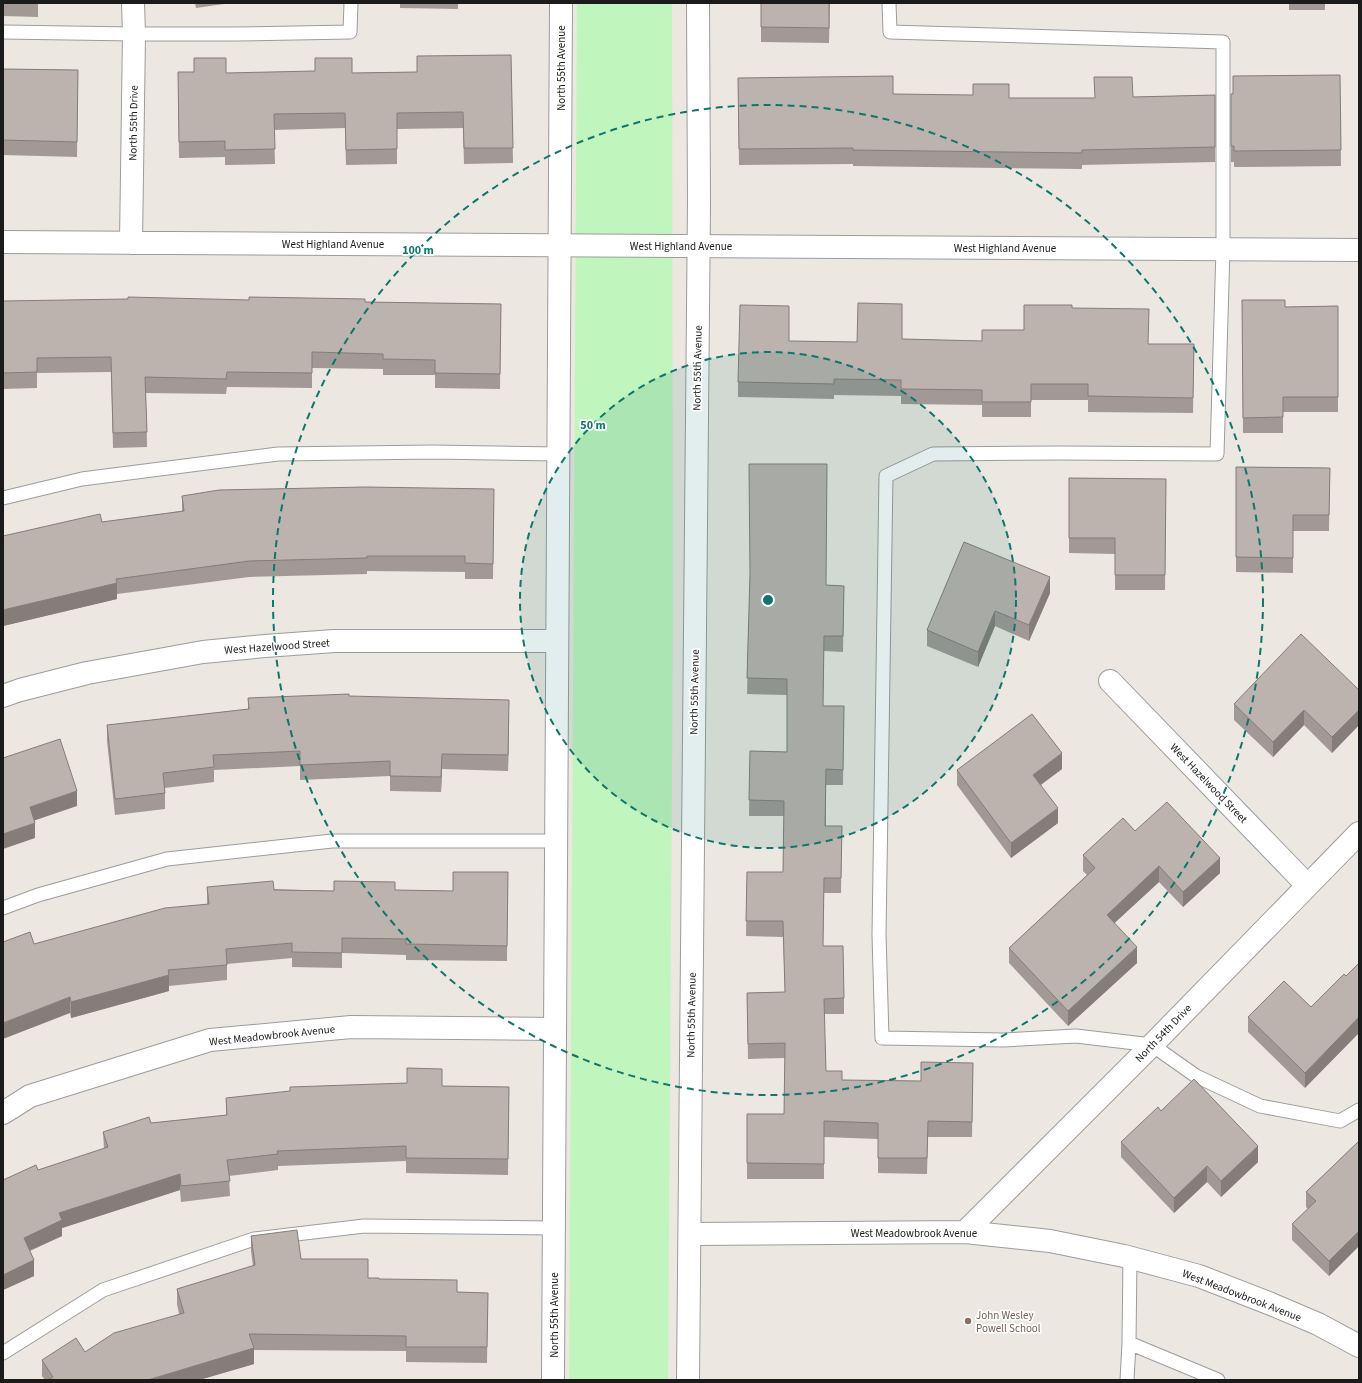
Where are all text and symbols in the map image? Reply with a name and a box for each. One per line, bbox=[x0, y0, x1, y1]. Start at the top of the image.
street label: North 55th Avenue bbox=[554, 25, 569, 111]
street label: North 55th Drive bbox=[125, 85, 142, 161]
street label: West Highland Avenue bbox=[282, 237, 385, 252]
street label: West Highland Avenue bbox=[630, 239, 733, 254]
street label: West Highland Avenue bbox=[954, 241, 1057, 256]
text: 100 m bbox=[402, 242, 434, 259]
street label: North 55th Avenue bbox=[689, 325, 706, 411]
text: 50 m bbox=[580, 417, 606, 434]
centre of rings bbox=[761, 593, 775, 607]
street label: West Hazelwood Street bbox=[224, 635, 331, 658]
street label: North 55th Avenue bbox=[686, 649, 703, 735]
street label: West Hazelwood Street bbox=[1167, 740, 1251, 827]
street label: North 55th Avenue bbox=[683, 972, 700, 1058]
street label: North 54th Drive bbox=[1132, 1001, 1195, 1066]
street label: West Meadowbrook Avenue bbox=[208, 1021, 336, 1050]
street label: West Meadowbrook Avenue bbox=[851, 1226, 978, 1241]
street label: West Meadowbrook Avenue bbox=[1180, 1266, 1304, 1325]
street label: North 55th Avenue bbox=[547, 1272, 562, 1358]
place label: John Wesley Powell School bbox=[976, 1308, 1041, 1336]
marker: John Wesley Powell School bbox=[963, 1316, 973, 1326]

